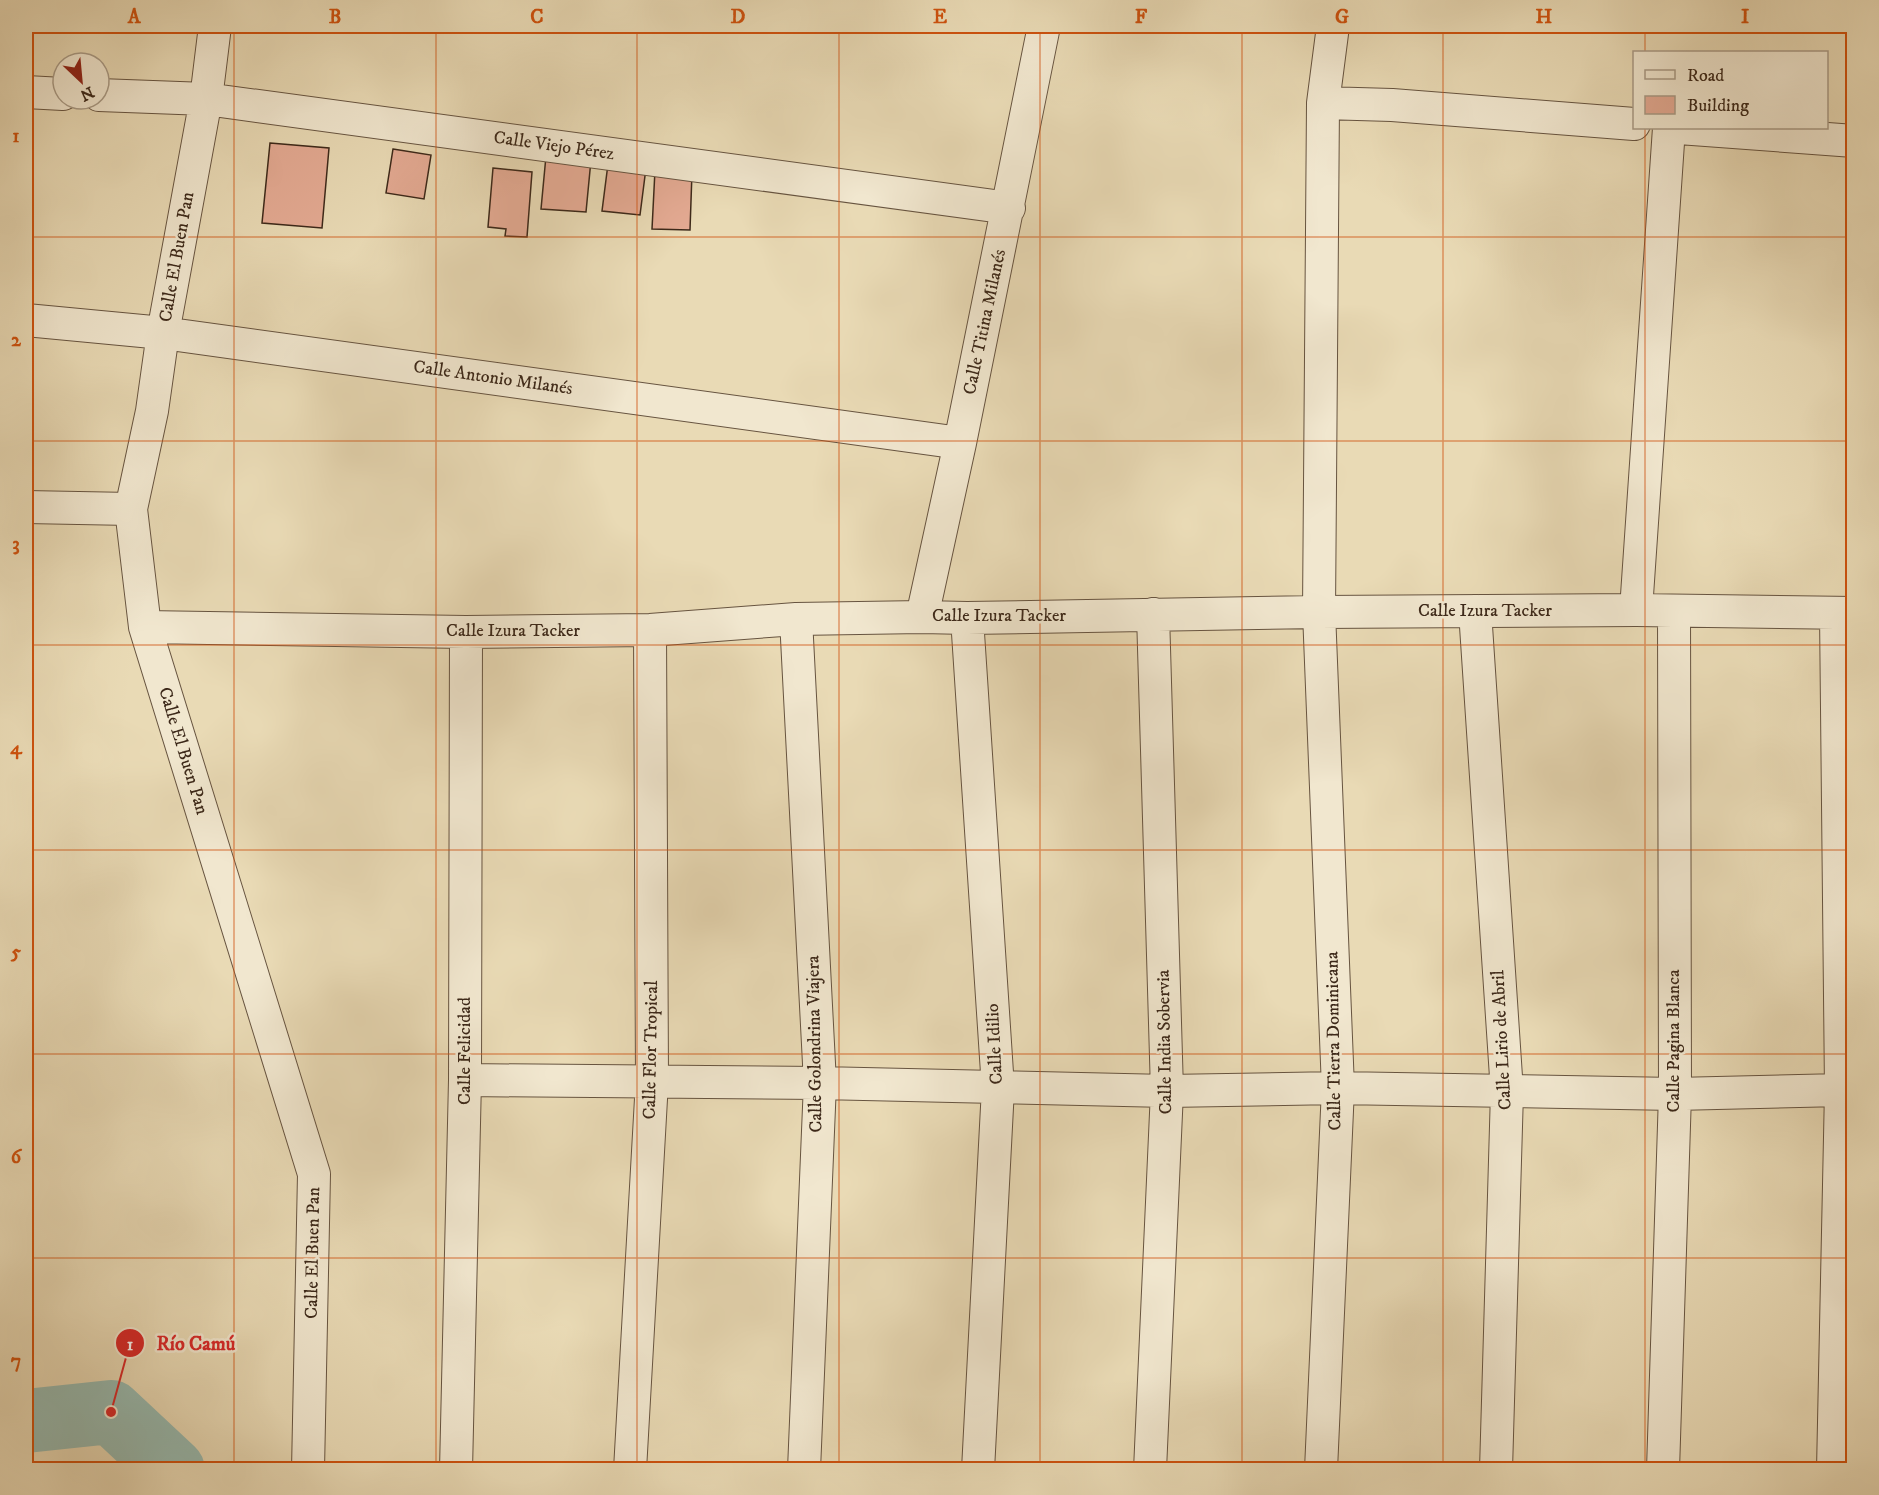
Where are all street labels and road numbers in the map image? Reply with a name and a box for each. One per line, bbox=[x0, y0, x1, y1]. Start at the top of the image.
street label: Calle Viejo Pérez bbox=[492, 127, 616, 165]
street label: Calle El Buen Pan bbox=[155, 190, 199, 324]
street label: Calle Titina Milanés bbox=[959, 247, 1011, 397]
street label: Calle Antonio Milanés bbox=[412, 356, 574, 400]
street label: Calle Izura Tacker bbox=[1418, 600, 1552, 622]
street label: Calle Izura Tacker bbox=[932, 605, 1066, 627]
street label: Calle Izura Tacker bbox=[446, 620, 580, 642]
street label: Calle El Buen Pan bbox=[153, 685, 213, 818]
street label: Calle Tierra Dominicana bbox=[1321, 951, 1347, 1131]
street label: Calle Golondrina Viajera bbox=[802, 955, 828, 1133]
street label: Calle India Sobervia bbox=[1153, 969, 1177, 1115]
street label: Calle Lirio de Abril bbox=[1487, 969, 1517, 1111]
street label: Calle Pagina Blanca bbox=[1663, 969, 1685, 1113]
street label: Calle Flor Tropical bbox=[639, 980, 663, 1120]
street label: Calle Felicidad bbox=[454, 997, 476, 1105]
street label: Calle Idilio bbox=[982, 1003, 1008, 1085]
street label: Calle El Buen Pan bbox=[301, 1186, 325, 1319]

